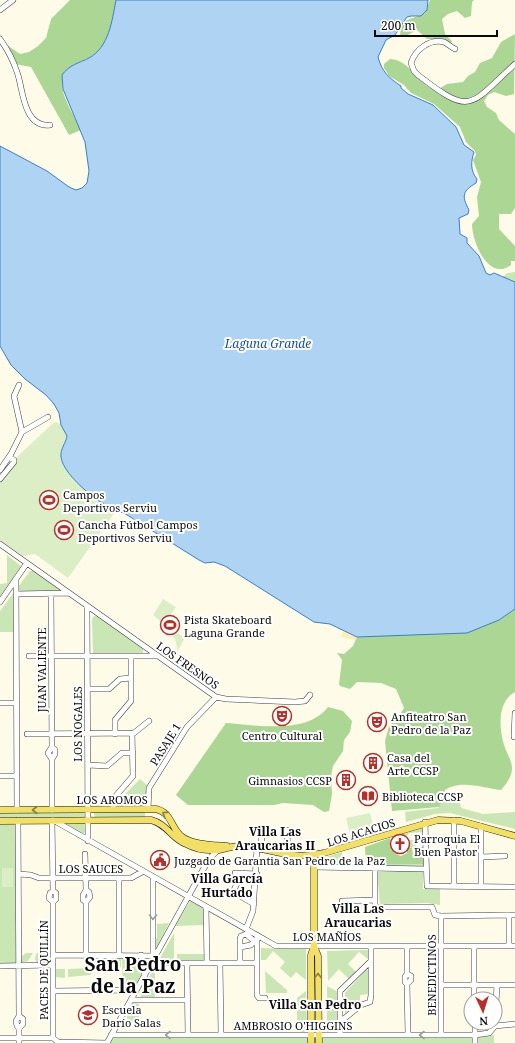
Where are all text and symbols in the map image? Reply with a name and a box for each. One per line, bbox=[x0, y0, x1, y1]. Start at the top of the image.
scale bar bbox=[375, 12, 497, 38]
text: 200 m bbox=[381, 17, 416, 34]
water label: Laguna Grande bbox=[224, 335, 311, 352]
place label: Campos Deportivos Serviu bbox=[63, 487, 157, 515]
sports icon: Campos Deportivos Serviu bbox=[38, 489, 60, 511]
place label: Cancha Fútbol Campos Deportivos Serviu bbox=[78, 517, 198, 545]
sports icon: Cancha Fútbol Campos Deportivos Serviu bbox=[53, 519, 75, 541]
place label: Pista Skateboard Laguna Grande bbox=[184, 612, 272, 640]
sports icon: Pista Skateboard Laguna Grande bbox=[159, 614, 181, 636]
street label: JUAN VALIENTE bbox=[34, 628, 49, 713]
street label: LOS FRESNOS bbox=[154, 638, 222, 692]
street label: LOS NOGALES bbox=[70, 686, 85, 762]
theatre icon: Centro Cultural bbox=[271, 705, 293, 727]
place label: Anfiteatro San Pedro de la Paz bbox=[391, 709, 471, 737]
theatre icon: Anfiteatro San Pedro de la Paz bbox=[366, 711, 388, 733]
street label: PASAJE 1 bbox=[146, 720, 184, 768]
place label: Centro Cultural bbox=[242, 728, 323, 743]
place label: Casa del Arte CCSP bbox=[387, 750, 439, 778]
building icon: Casa del Arte CCSP bbox=[362, 752, 384, 774]
building icon: Gimnasios CCSP bbox=[335, 769, 357, 791]
place label: Gimnasios CCSP bbox=[248, 773, 332, 788]
library icon: Biblioteca CCSP bbox=[357, 785, 379, 807]
place label: Biblioteca CCSP bbox=[382, 789, 463, 804]
street label: LOS AROMOS bbox=[76, 792, 148, 807]
one-way arrow bbox=[32, 806, 38, 814]
one-way arrow bbox=[162, 811, 169, 819]
street label: LOS ACACIOS bbox=[325, 815, 397, 849]
district label: Villa Las Araucarias II bbox=[235, 823, 315, 854]
place label: Parroquia El Buen Pastor bbox=[414, 831, 481, 859]
church icon: Parroquia El Buen Pastor bbox=[389, 833, 411, 855]
public building icon: Juzgado de Garantia San Pedro de la Paz bbox=[149, 849, 171, 871]
place label: Juzgado de Garantia San Pedro de la Paz bbox=[173, 853, 385, 868]
street label: LOS SAUCES bbox=[59, 861, 123, 876]
district label: Villa García Hurtado bbox=[191, 870, 263, 901]
district label: Villa Las Araucarias bbox=[324, 900, 392, 931]
one-way arrow bbox=[149, 914, 157, 920]
street label: PACES DE QUILLÍN bbox=[36, 919, 51, 1020]
street label: LOS MAÑÍOS bbox=[293, 929, 361, 944]
street label: BENEDICTINOS bbox=[424, 934, 439, 1016]
district label: San Pedro de la Paz bbox=[85, 951, 181, 999]
one-way arrow bbox=[314, 973, 322, 979]
north arrow bbox=[463, 991, 503, 1031]
district label: Villa San Pedro bbox=[269, 996, 361, 1013]
place label: Escuela Darío Salas bbox=[102, 1002, 161, 1030]
school or university icon: Escuela Darío Salas bbox=[77, 1004, 99, 1026]
text: N bbox=[479, 1014, 489, 1029]
street label: AMBROSIO O'HIGGINS bbox=[234, 1018, 352, 1033]
one-way arrow bbox=[165, 1031, 171, 1039]
one-way arrow bbox=[419, 1031, 425, 1039]

